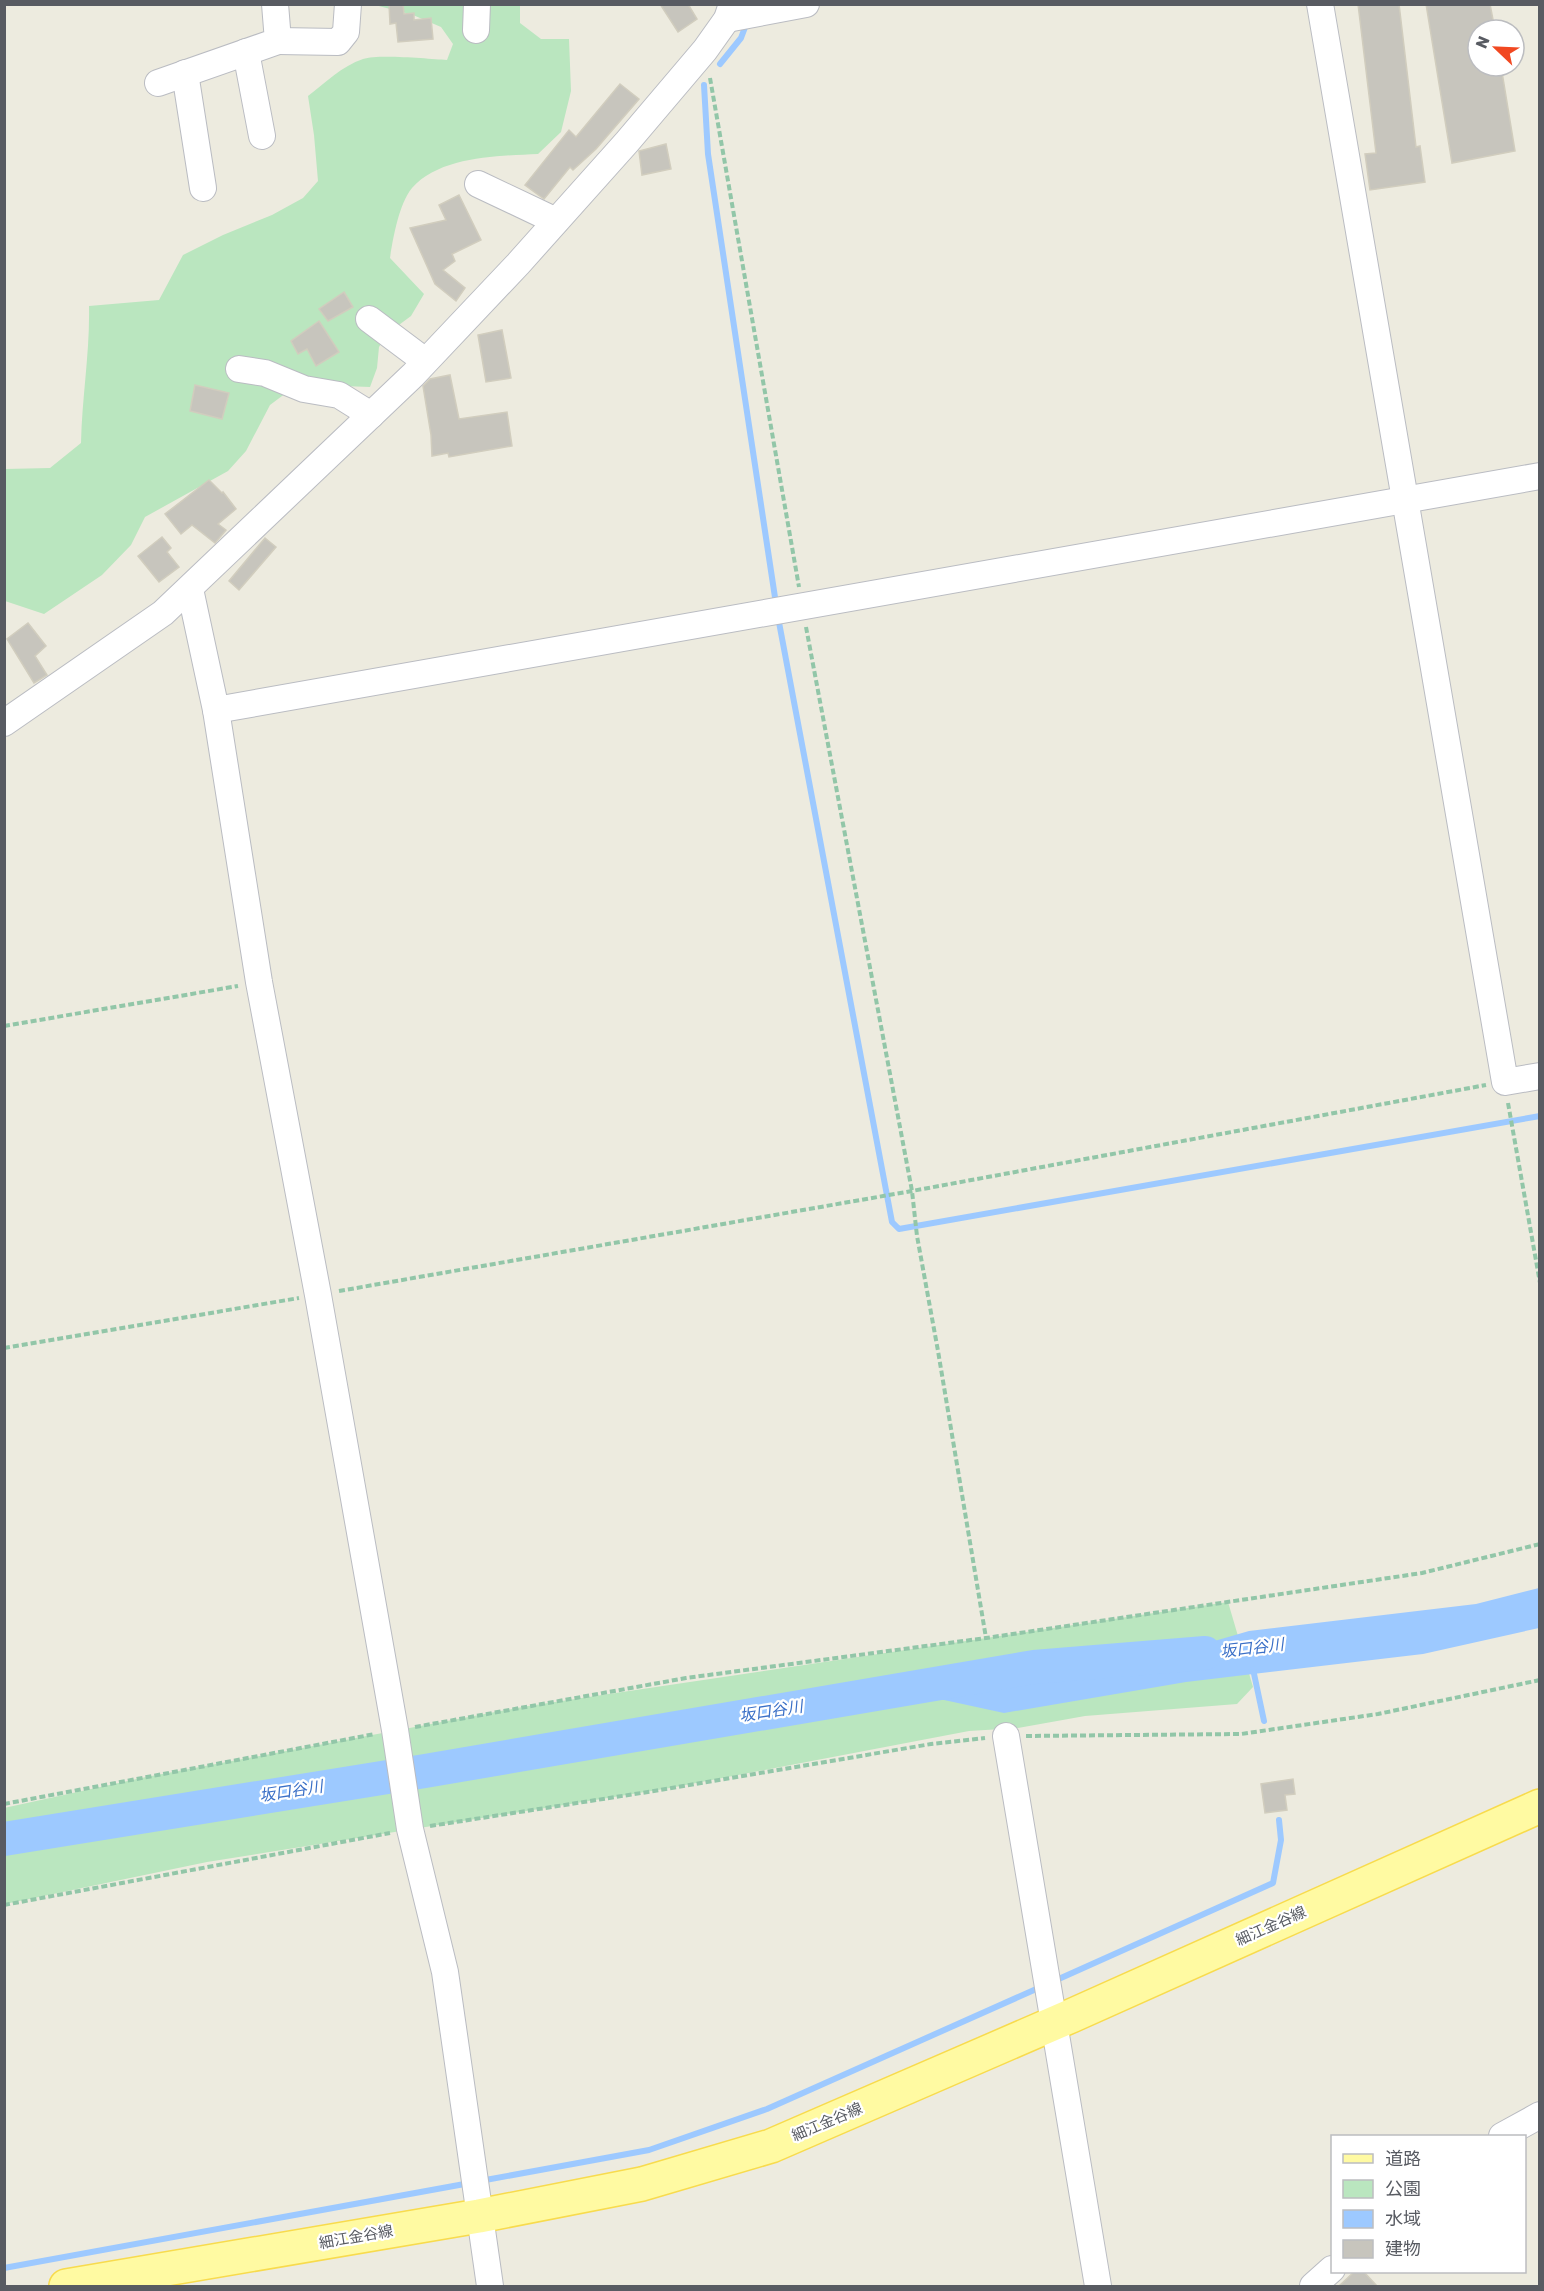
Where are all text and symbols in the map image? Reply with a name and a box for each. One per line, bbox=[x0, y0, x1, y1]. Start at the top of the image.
north arrow bbox=[1466, 18, 1526, 78]
text: N bbox=[1472, 33, 1494, 51]
water label: 坂口谷川 bbox=[1219, 1634, 1287, 1661]
water label: 坂口谷川 bbox=[738, 1696, 806, 1725]
water label: 坂口谷川 bbox=[258, 1776, 326, 1805]
street label: 細江金谷線 bbox=[1233, 1903, 1309, 1949]
street label: 細江金谷線 bbox=[789, 2099, 865, 2145]
legend bbox=[1331, 2135, 1526, 2273]
text: 道路 bbox=[1385, 2148, 1421, 2170]
text: 公園 bbox=[1385, 2178, 1421, 2200]
text: 水域 bbox=[1385, 2208, 1421, 2230]
street label: 細江金谷線 bbox=[317, 2222, 395, 2252]
text: 建物 bbox=[1385, 2238, 1421, 2260]

